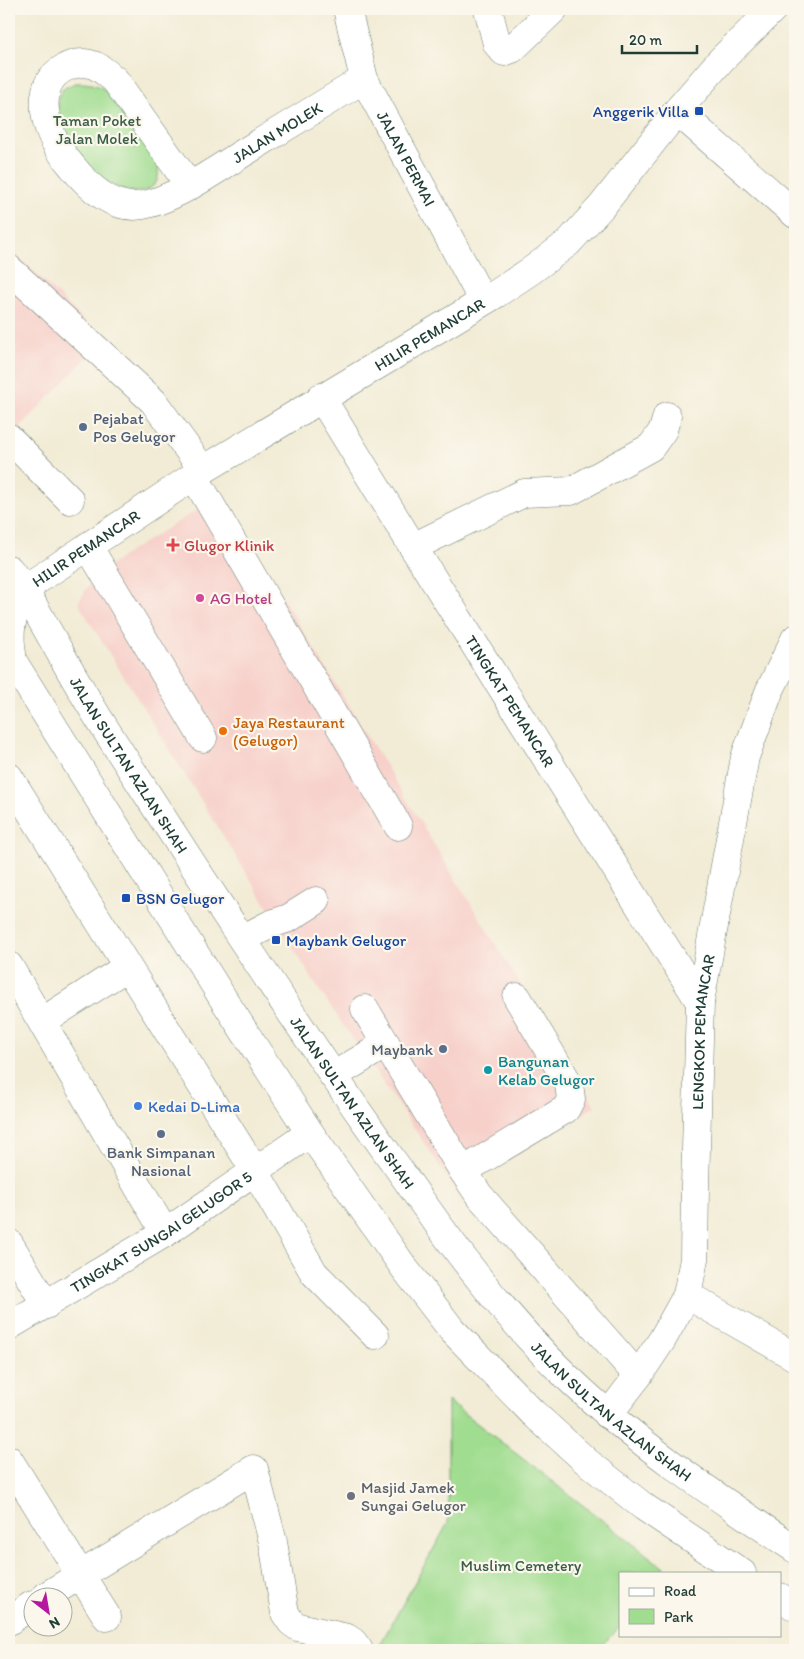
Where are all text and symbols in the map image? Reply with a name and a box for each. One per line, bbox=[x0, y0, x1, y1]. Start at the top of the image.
scale bar bbox=[622, 22, 696, 54]
text: 20 m bbox=[629, 31, 663, 49]
street label: JALAN MOLEK bbox=[229, 97, 326, 167]
place label: Anggerik Villa bbox=[593, 102, 690, 121]
marker: Anggerik Villa bbox=[693, 105, 705, 117]
street label: JALAN PERMAI bbox=[373, 107, 440, 209]
park label: Taman Poket Jalan Molek bbox=[53, 111, 141, 148]
street label: HILIR PEMANCAR bbox=[371, 294, 488, 374]
place label: Pejabat Pos Gelugor bbox=[93, 409, 176, 446]
marker: Pejabat Pos Gelugor bbox=[77, 421, 89, 433]
street label: HILIR PEMANCAR bbox=[28, 505, 143, 591]
place label: Glugor Klinik bbox=[184, 536, 275, 555]
marker: Glugor Klinik bbox=[166, 538, 180, 552]
place label: AG Hotel bbox=[210, 589, 273, 608]
marker: AG Hotel bbox=[194, 592, 206, 604]
street label: TINGKAT PEMANCAR bbox=[462, 632, 559, 771]
street label: JALAN SULTAN AZLAN SHAH bbox=[66, 673, 192, 857]
place label: Jaya Restaurant (Gelugor) bbox=[233, 713, 345, 750]
marker: Jaya Restaurant (Gelugor) bbox=[217, 725, 229, 737]
place label: BSN Gelugor bbox=[136, 889, 225, 908]
marker: BSN Gelugor bbox=[120, 892, 132, 904]
place label: Maybank Gelugor bbox=[286, 931, 407, 950]
marker: Maybank Gelugor bbox=[270, 934, 282, 946]
street label: LENGKOK PEMANCAR bbox=[688, 952, 718, 1110]
street label: JALAN SULTAN AZLAN SHAH bbox=[287, 1013, 419, 1192]
place label: Maybank bbox=[371, 1040, 434, 1059]
marker: Maybank bbox=[437, 1043, 449, 1055]
place label: Bangunan Kelab Gelugor bbox=[498, 1052, 595, 1089]
marker: Bangunan Kelab Gelugor bbox=[482, 1064, 494, 1076]
place label: Kedai D-Lima bbox=[148, 1097, 240, 1116]
marker: Kedai D-Lima bbox=[132, 1100, 144, 1112]
marker: Bank Simpanan Nasional bbox=[155, 1128, 167, 1140]
place label: Bank Simpanan Nasional bbox=[107, 1143, 215, 1180]
street label: TINGKAT SUNGAI GELUGOR 5 bbox=[67, 1166, 256, 1297]
street label: JALAN SULTAN AZLAN SHAH bbox=[528, 1337, 696, 1485]
place label: Masjid Jamek Sungai Gelugor bbox=[361, 1478, 466, 1515]
marker: Masjid Jamek Sungai Gelugor bbox=[345, 1490, 357, 1502]
park label: Muslim Cemetery bbox=[461, 1556, 582, 1575]
legend bbox=[619, 1572, 782, 1636]
text: Road bbox=[664, 1582, 697, 1600]
north arrow bbox=[22, 1586, 72, 1636]
text: Park bbox=[664, 1608, 694, 1626]
text: N bbox=[46, 1613, 63, 1632]

